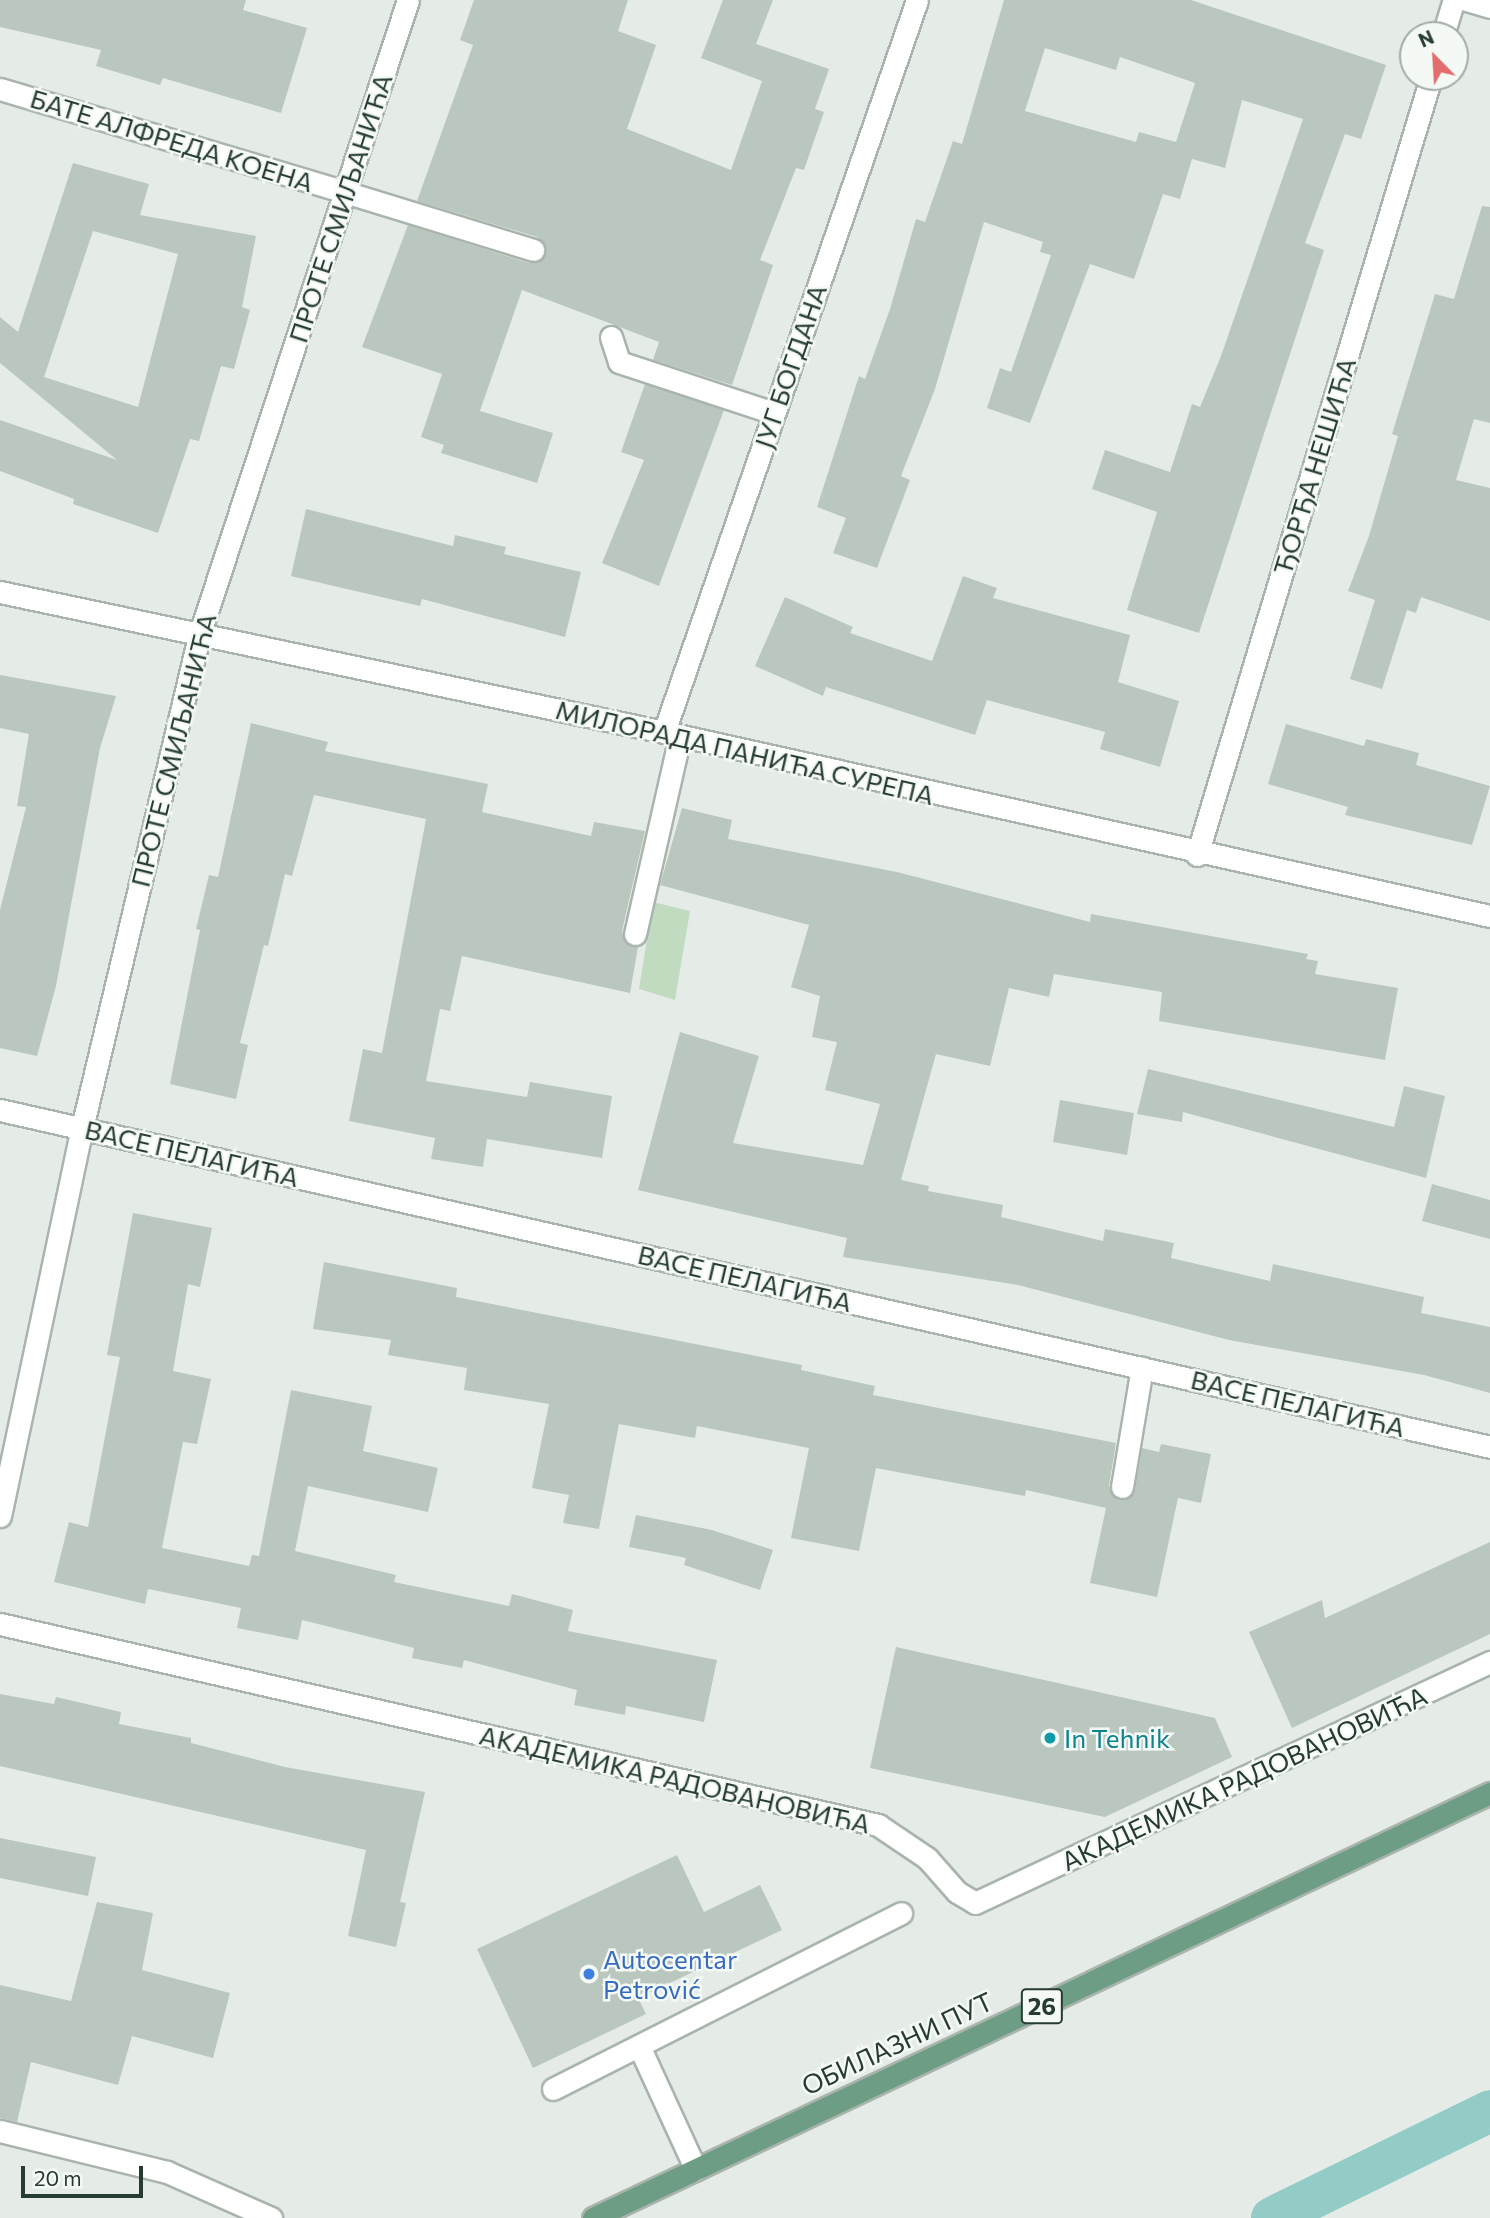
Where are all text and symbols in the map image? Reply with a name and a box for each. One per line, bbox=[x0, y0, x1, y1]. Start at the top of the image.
north arrow bbox=[1399, 21, 1469, 91]
text: N bbox=[1415, 25, 1437, 52]
street label: ПРОТЕ СМИЉАНИЋА bbox=[282, 70, 398, 346]
street label: БАТЕ АЛФРЕДА КОЕНА bbox=[27, 82, 317, 198]
street label: ЈУГ БОГДАНА bbox=[747, 280, 833, 452]
street label: ЂОРЂА НЕШИЋА bbox=[1266, 354, 1362, 578]
street label: ПРОТЕ СМИЉАНИЋА bbox=[124, 610, 222, 890]
street label: МИЛОРАДА ПАНИЋА СУРЕПА bbox=[553, 693, 937, 811]
street label: ВАСЕ ПЕЛАГИЋА bbox=[82, 1113, 302, 1193]
street label: ВАСЕ ПЕЛАГИЋА bbox=[635, 1238, 855, 1318]
street label: ВАСЕ ПЕЛАГИЋА bbox=[1188, 1363, 1408, 1443]
street label: АКАДЕМИКА РАДОВАНОВИЋА bbox=[1056, 1679, 1432, 1877]
street label: АКАДЕМИКА РАДОВАНОВИЋА bbox=[477, 1719, 873, 1839]
place label: In Tehnik bbox=[1064, 1722, 1170, 1754]
marker: In Tehnik bbox=[1042, 1730, 1058, 1746]
place label: Autocentar Petrović bbox=[603, 1943, 737, 2004]
marker: Autocentar Petrović bbox=[581, 1966, 597, 1982]
street label: ОБИЛАЗНИ ПУТ bbox=[796, 1985, 998, 2101]
road number: 26 bbox=[1019, 1985, 1065, 2026]
scale bar bbox=[24, 2152, 147, 2196]
text: 20 m bbox=[34, 2165, 82, 2190]

